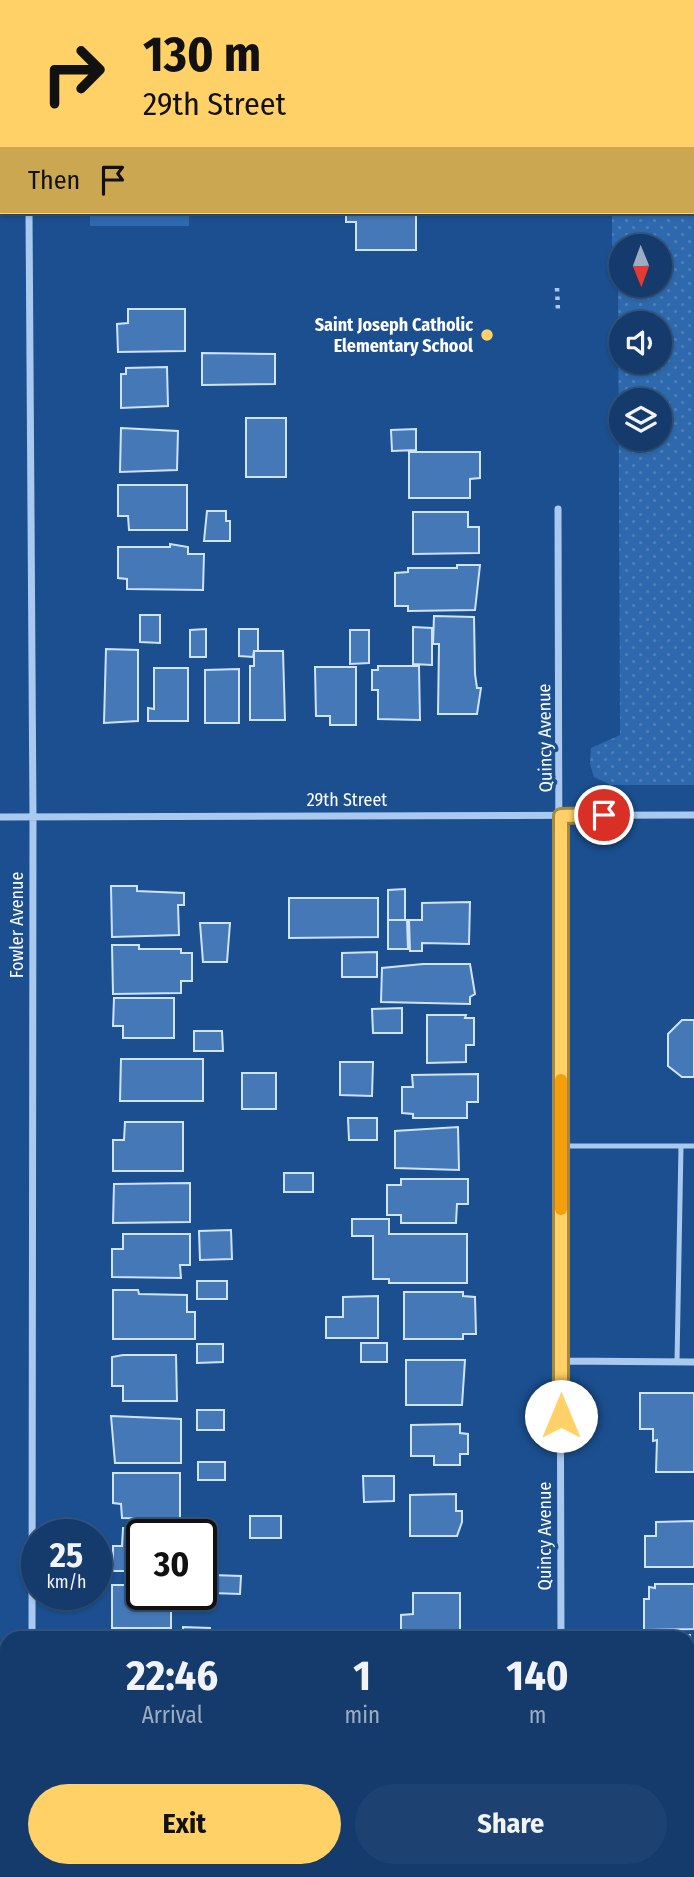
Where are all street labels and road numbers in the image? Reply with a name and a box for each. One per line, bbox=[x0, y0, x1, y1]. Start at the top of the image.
street label: Quincy Avenue bbox=[533, 683, 557, 793]
street label: 29th Street bbox=[307, 789, 387, 811]
street label: Fowler Avenue bbox=[6, 872, 28, 978]
street label: Quincy Avenue bbox=[534, 1481, 556, 1590]

